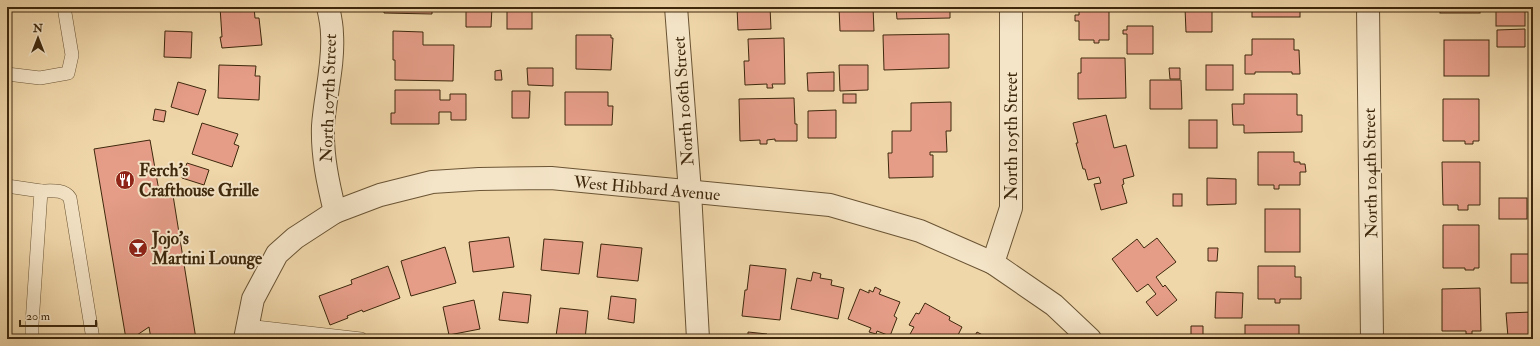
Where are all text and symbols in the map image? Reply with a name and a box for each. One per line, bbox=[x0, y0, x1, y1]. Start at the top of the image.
north arrow bbox=[18, 18, 58, 58]
text: N bbox=[32, 22, 44, 35]
street label: North 107th Street bbox=[316, 33, 341, 163]
street label: North 106th Street bbox=[668, 35, 698, 166]
street label: North 105th Street bbox=[1001, 71, 1022, 200]
street label: North 104th Street bbox=[1359, 107, 1382, 238]
place label: Ferch's Crafthouse Grille bbox=[139, 160, 260, 201]
restaurant icon: Ferch's Crafthouse Grille bbox=[114, 169, 136, 191]
street label: West Hibbard Avenue bbox=[572, 172, 721, 205]
place label: Jojo's Martini Lounge bbox=[151, 228, 263, 270]
bar icon: Jojo's Martini Lounge bbox=[127, 237, 149, 259]
scale bar bbox=[20, 302, 96, 328]
text: 20 m bbox=[26, 309, 51, 324]

